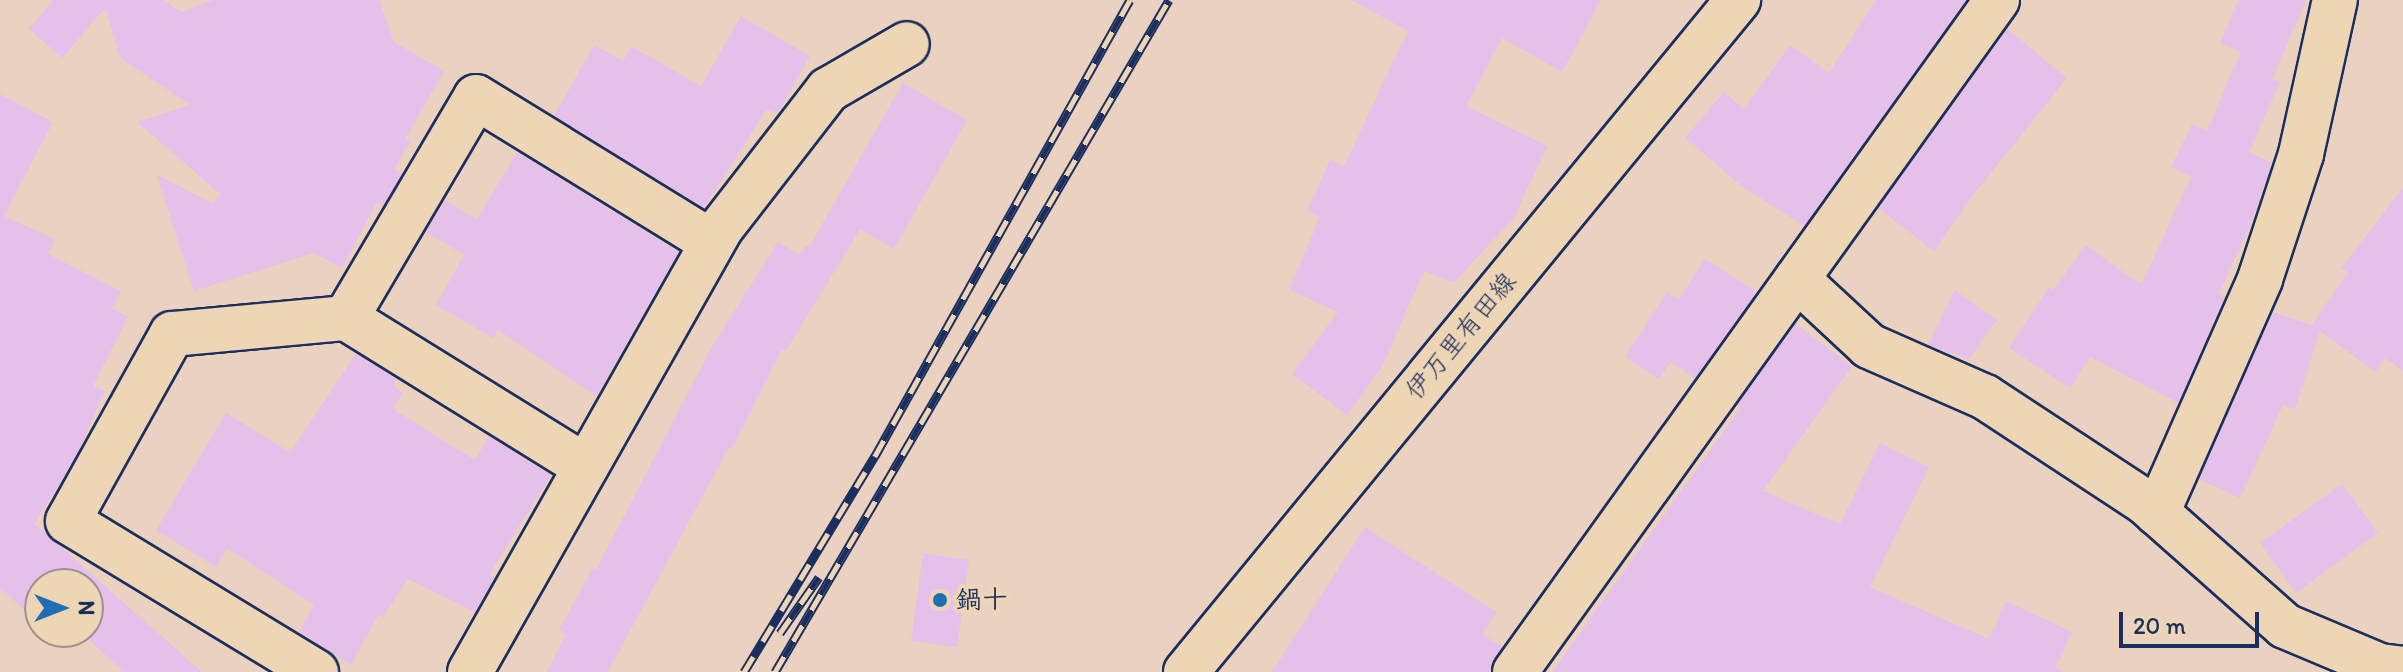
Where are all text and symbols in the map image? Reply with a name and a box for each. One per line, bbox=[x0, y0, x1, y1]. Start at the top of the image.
street label: 伊万里有田線 bbox=[1399, 266, 1523, 406]
north arrow bbox=[24, 568, 104, 648]
place label: 鍋十 bbox=[956, 584, 1008, 616]
marker: 鍋十 bbox=[931, 591, 949, 609]
scale bar bbox=[2123, 596, 2263, 646]
text: N bbox=[73, 601, 100, 615]
text: 20 m bbox=[2133, 611, 2186, 640]

